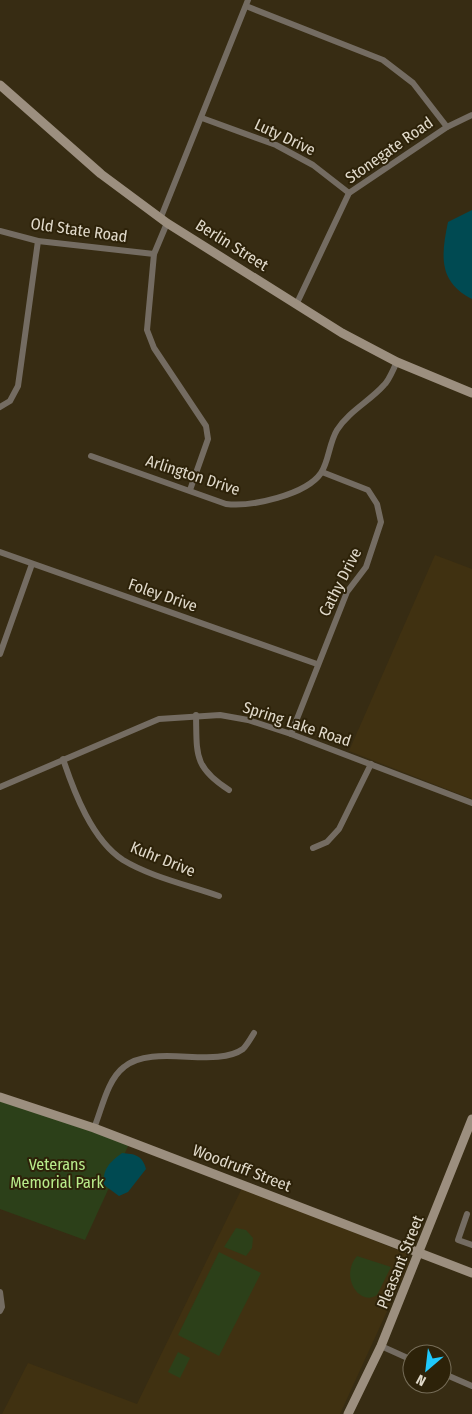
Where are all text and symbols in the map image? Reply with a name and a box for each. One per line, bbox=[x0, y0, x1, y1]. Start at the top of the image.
street label: Stonegate Road bbox=[342, 113, 436, 187]
street label: Luty Drive bbox=[251, 115, 319, 159]
street label: Old State Road bbox=[30, 214, 128, 246]
street label: Berlin Street bbox=[192, 215, 272, 275]
street label: Arlington Drive bbox=[144, 451, 242, 499]
street label: Cathy Drive bbox=[315, 545, 365, 619]
street label: Foley Drive bbox=[126, 574, 200, 616]
street label: Spring Lake Road bbox=[240, 698, 354, 750]
street label: Kuhr Drive bbox=[128, 837, 198, 881]
street label: Woodruff Street bbox=[190, 1140, 295, 1196]
park label: Veterans Memorial Park bbox=[10, 1155, 104, 1192]
street label: Pleasant Street bbox=[373, 1212, 428, 1312]
north arrow bbox=[402, 1344, 452, 1394]
text: N bbox=[413, 1371, 429, 1390]

